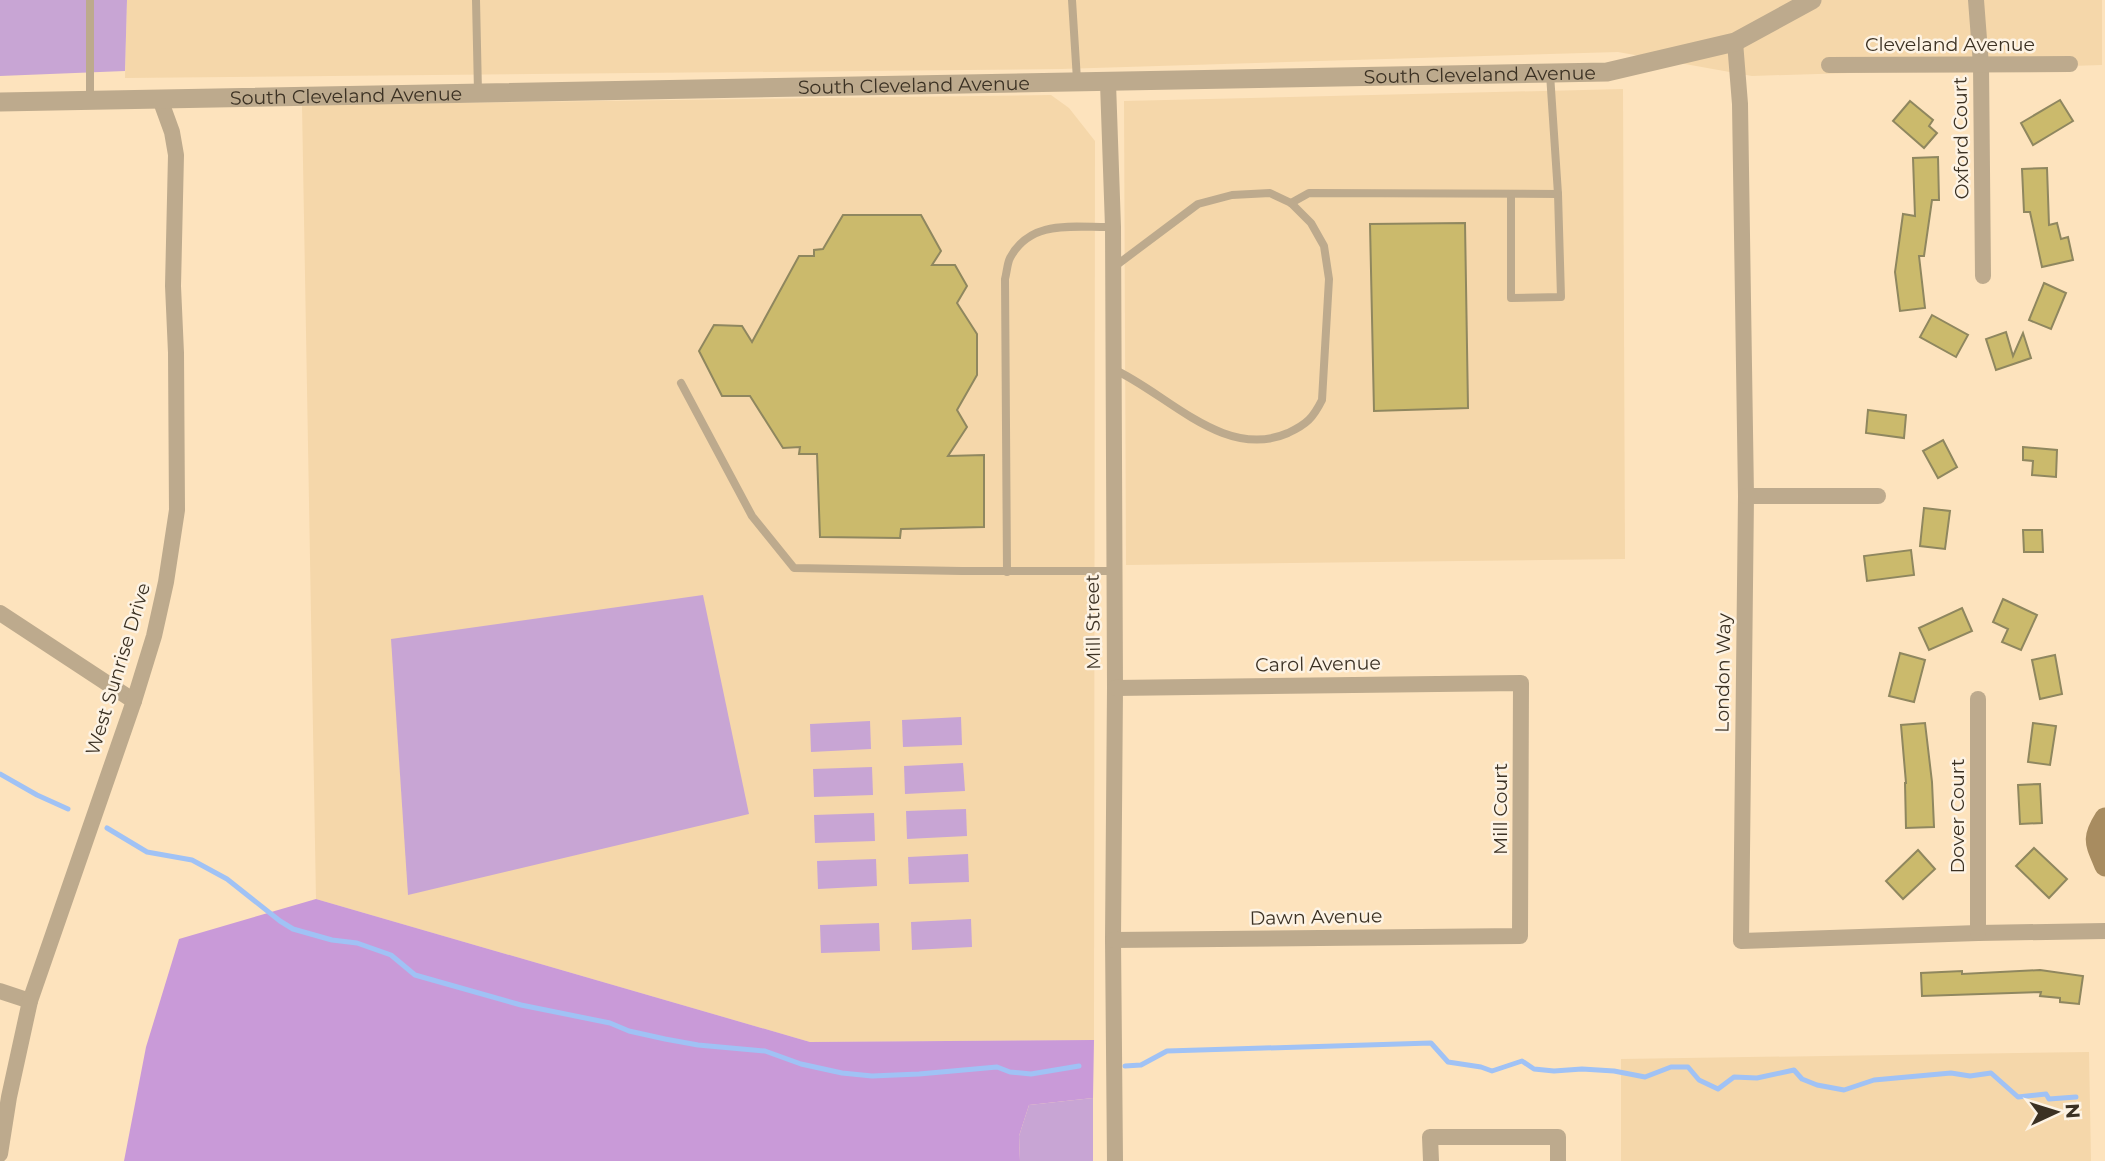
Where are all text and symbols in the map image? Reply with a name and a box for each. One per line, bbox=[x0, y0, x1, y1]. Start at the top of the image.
street label: Cleveland Avenue bbox=[1865, 33, 2035, 56]
street label: South Cleveland Avenue bbox=[1363, 61, 1596, 88]
street label: South Cleveland Avenue bbox=[798, 71, 1030, 99]
street label: Oxford Court bbox=[1948, 76, 1974, 200]
street label: South Cleveland Avenue bbox=[230, 82, 462, 109]
street label: Mill Street bbox=[1081, 574, 1105, 670]
street label: West Sunrise Drive bbox=[81, 580, 155, 758]
street label: London Way bbox=[1710, 612, 1736, 733]
street label: Carol Avenue bbox=[1255, 651, 1381, 677]
street label: Dover Court bbox=[1946, 758, 1969, 873]
street label: Mill Court bbox=[1489, 763, 1512, 855]
street label: Dawn Avenue bbox=[1249, 904, 1383, 930]
north arrow bbox=[2021, 1077, 2091, 1147]
text: N bbox=[2060, 1102, 2084, 1119]

